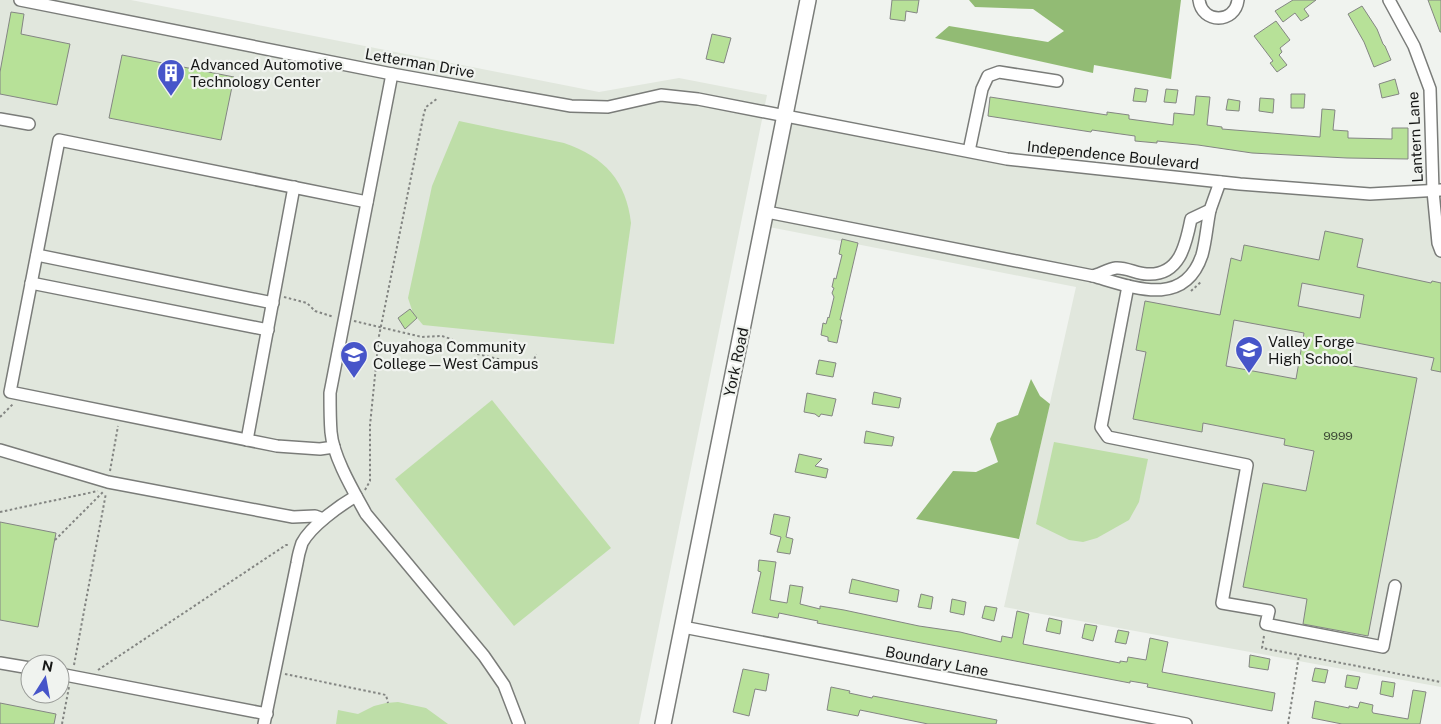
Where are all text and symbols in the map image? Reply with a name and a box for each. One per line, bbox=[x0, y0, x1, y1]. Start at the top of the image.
street label: Letterman Drive bbox=[364, 45, 476, 81]
place label: Advanced Automotive Technology Center bbox=[190, 56, 343, 90]
building icon: Advanced Automotive Technology Center bbox=[156, 58, 186, 97]
street label: Lantern Lane bbox=[1404, 91, 1426, 183]
street label: Independence Boulevard bbox=[1026, 138, 1200, 172]
street label: York Road bbox=[720, 326, 752, 398]
place label: Valley Forge High School bbox=[1268, 333, 1355, 367]
school or university icon: Valley Forge High School bbox=[1234, 335, 1264, 374]
place label: Cuyahoga Community College—West Campus bbox=[373, 338, 538, 372]
school or university icon: Cuyahoga Community College—West Campus bbox=[339, 340, 369, 379]
house number: 9999 bbox=[1323, 429, 1353, 443]
street label: Boundary Lane bbox=[884, 643, 990, 679]
north arrow bbox=[20, 654, 70, 704]
text: N bbox=[41, 657, 54, 675]

